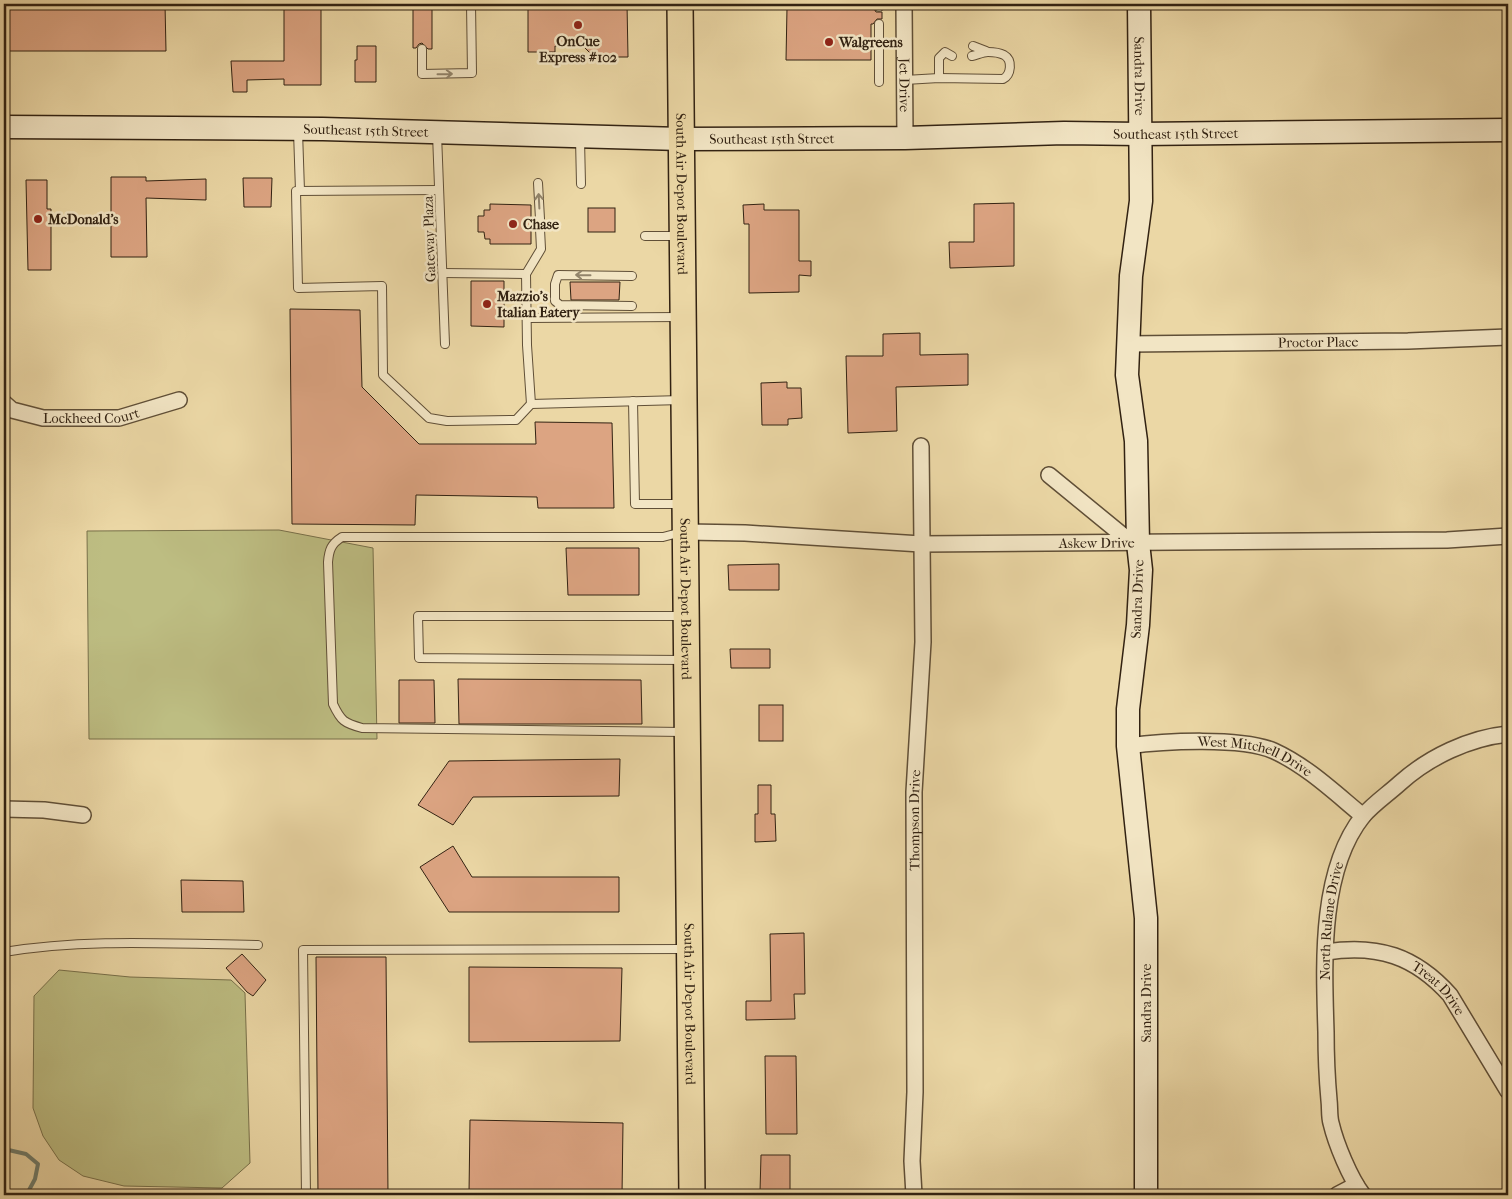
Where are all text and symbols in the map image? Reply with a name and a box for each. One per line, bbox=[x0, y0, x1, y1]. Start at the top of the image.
marker: OnCue Express #102 bbox=[572, 19, 584, 31]
place label: OnCue Express #102 bbox=[539, 33, 617, 66]
place label: Walgreens bbox=[838, 34, 903, 51]
marker: Walgreens bbox=[823, 36, 835, 48]
street label: Sandra Drive bbox=[1130, 36, 1148, 116]
street label: Jet Drive bbox=[895, 57, 913, 112]
one-way arrow bbox=[436, 69, 453, 79]
street label: South Air Depot Boulevard bbox=[672, 113, 691, 275]
street label: Southeast 15th Street bbox=[303, 121, 429, 141]
street label: Southeast 15th Street bbox=[1113, 125, 1239, 143]
street label: Southeast 15th Street bbox=[709, 130, 835, 148]
one-way arrow bbox=[534, 193, 543, 209]
street label: Gateway Plaza bbox=[419, 195, 440, 283]
place label: McDonald's bbox=[47, 211, 119, 228]
marker: McDonald's bbox=[32, 213, 44, 225]
place label: Chase bbox=[523, 216, 559, 233]
marker: Chase bbox=[507, 218, 519, 230]
one-way arrow bbox=[575, 271, 591, 280]
place label: Mazzio's Italian Eatery bbox=[496, 288, 581, 321]
marker: Mazzio's Italian Eatery bbox=[481, 298, 493, 310]
street label: Proctor Place bbox=[1278, 334, 1358, 351]
street label: Lockheed Court bbox=[43, 404, 141, 427]
street label: South Air Depot Boulevard bbox=[676, 518, 695, 680]
street label: Askew Drive bbox=[1058, 534, 1135, 552]
street label: Sandra Drive bbox=[1128, 559, 1147, 639]
street label: West Mitchell Drive bbox=[1196, 733, 1316, 781]
street label: Thompson Drive bbox=[906, 769, 924, 871]
street label: North Rulane Drive bbox=[1317, 859, 1348, 980]
street label: South Air Depot Boulevard bbox=[680, 923, 699, 1085]
street label: Treat Drive bbox=[1409, 958, 1468, 1019]
street label: Sandra Drive bbox=[1138, 963, 1155, 1043]

